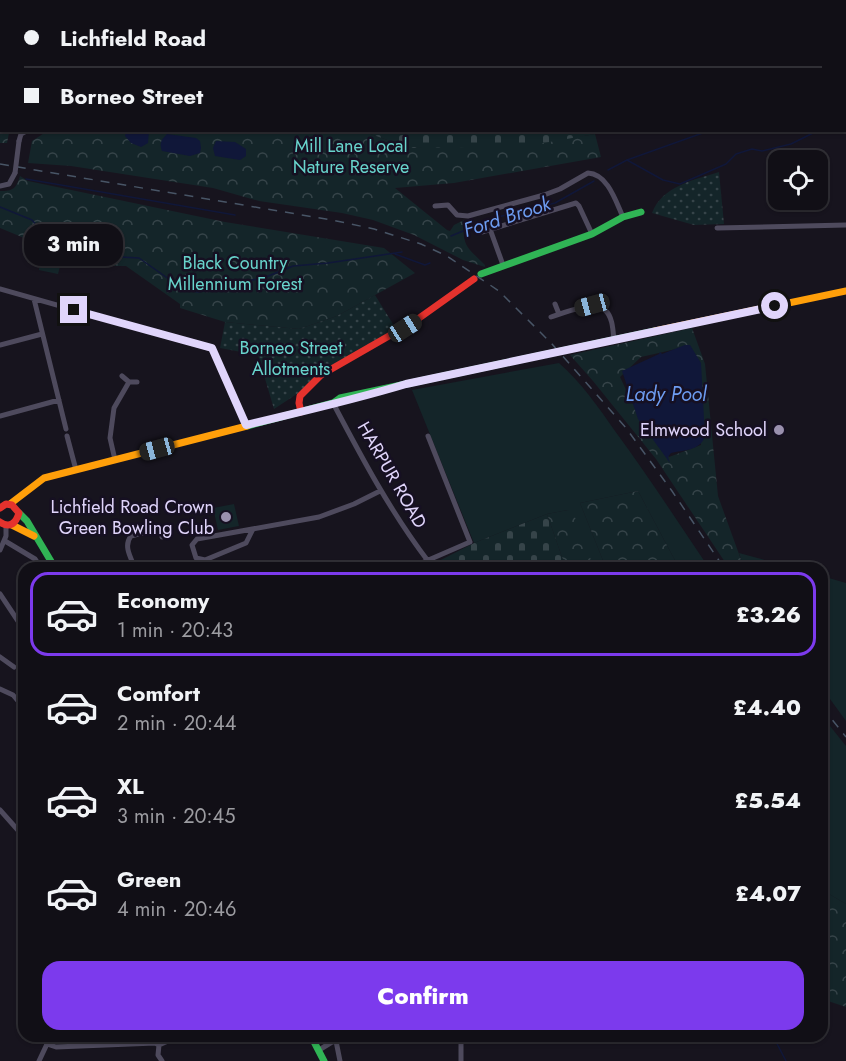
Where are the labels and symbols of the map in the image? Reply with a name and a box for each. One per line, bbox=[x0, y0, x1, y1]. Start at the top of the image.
park label: Mill Lane Local Nature Reserve bbox=[293, 133, 409, 180]
water label: Ford Brook bbox=[460, 189, 556, 245]
callout: 3 min bbox=[25, 223, 124, 265]
park label: Black Country Millennium Forest bbox=[168, 250, 303, 297]
car bbox=[572, 292, 612, 318]
route start bbox=[761, 292, 788, 319]
route end bbox=[60, 296, 87, 323]
car bbox=[385, 311, 425, 345]
park label: Borneo Street Allotments bbox=[240, 335, 343, 382]
water label: Lady Pool bbox=[625, 380, 708, 409]
street label: HARPUR ROAD bbox=[351, 417, 433, 533]
place label: Elmwood School bbox=[640, 417, 767, 443]
marker: Elmwood School bbox=[772, 423, 786, 437]
car bbox=[137, 436, 177, 462]
place label: Lichfield Road Crown Green Bowling Club bbox=[51, 494, 214, 541]
marker: Lichfield Road Crown Green Bowling Club bbox=[219, 510, 233, 524]

